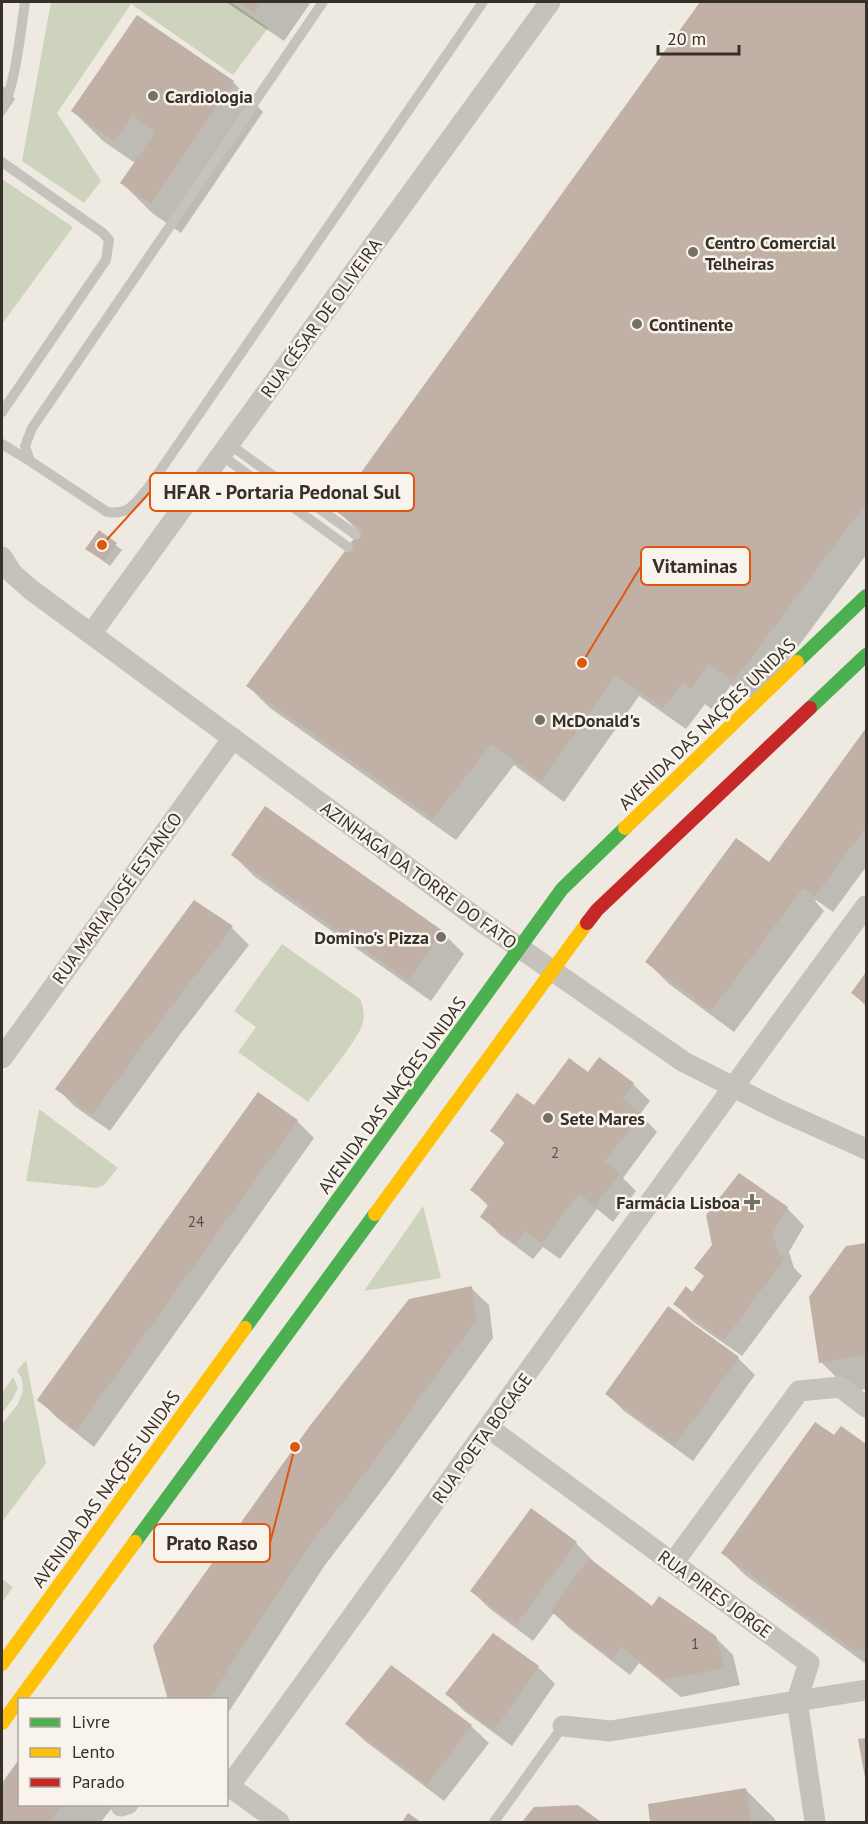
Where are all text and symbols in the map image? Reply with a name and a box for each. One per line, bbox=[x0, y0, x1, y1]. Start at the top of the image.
scale bar bbox=[658, 18, 739, 56]
text: 20 m bbox=[667, 27, 706, 50]
place label: Cardiologia bbox=[165, 85, 253, 108]
marker: Cardiologia bbox=[146, 89, 160, 103]
place label: Centro Comercial Telheiras bbox=[705, 231, 837, 275]
street label: RUA CÉSAR DE OLIVEIRA bbox=[255, 233, 387, 402]
marker: Centro Comercial Telheiras bbox=[686, 245, 700, 259]
place label: Continente bbox=[649, 313, 733, 336]
marker: Continente bbox=[630, 317, 644, 331]
callout: HFAR - Portaria Pedonal Sul bbox=[150, 473, 414, 511]
text: HFAR - Portaria Pedonal Sul bbox=[164, 479, 401, 505]
callout: Vitaminas bbox=[641, 547, 750, 585]
text: Vitaminas bbox=[651, 553, 738, 579]
street label: AVENIDA DAS NAÇÕES UNIDAS bbox=[613, 633, 801, 815]
place label: McDonald's bbox=[552, 709, 640, 732]
marker: McDonald's bbox=[533, 713, 547, 727]
street label: AZINHAGA DA TORRE DO FATO bbox=[316, 796, 522, 954]
street label: RUA MARIA JOSÉ ESTANCO bbox=[47, 808, 187, 988]
place label: Domino's Pizza bbox=[314, 926, 429, 949]
marker: Domino's Pizza bbox=[434, 930, 448, 944]
street label: AVENIDA DAS NAÇÕES UNIDAS bbox=[313, 992, 471, 1198]
place label: Sete Mares bbox=[560, 1107, 645, 1130]
marker: Sete Mares bbox=[541, 1111, 555, 1125]
house number: 2 bbox=[551, 1143, 559, 1162]
place label: Farmácia Lisboa bbox=[616, 1191, 740, 1214]
marker: Farmácia Lisboa bbox=[745, 1195, 759, 1209]
house number: 24 bbox=[188, 1212, 204, 1231]
street label: RUA POETA BOCAGE bbox=[427, 1368, 537, 1508]
street label: AVENIDA DAS NAÇÕES UNIDAS bbox=[27, 1386, 185, 1592]
callout: Prato Raso bbox=[154, 1524, 270, 1562]
text: Prato Raso bbox=[166, 1530, 258, 1556]
street label: RUA PIRES JORGE bbox=[654, 1545, 776, 1643]
house number: 1 bbox=[691, 1634, 699, 1653]
legend bbox=[18, 1698, 228, 1806]
text: Livre bbox=[72, 1710, 110, 1733]
text: Lento bbox=[72, 1740, 115, 1763]
text: Parado bbox=[72, 1770, 125, 1793]

